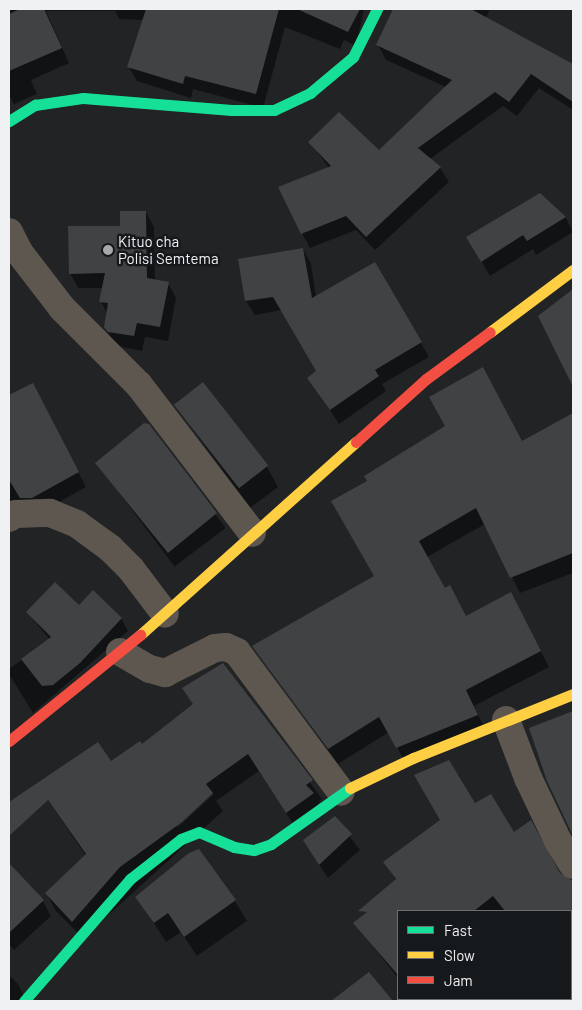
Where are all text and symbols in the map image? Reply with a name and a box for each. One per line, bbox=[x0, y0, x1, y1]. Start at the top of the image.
place label: Kituo cha Polisi Semtema bbox=[118, 232, 219, 267]
marker: Kituo cha Polisi Semtema bbox=[102, 244, 114, 256]
legend bbox=[397, 910, 572, 1000]
text: Fast bbox=[444, 921, 472, 939]
text: Slow bbox=[444, 946, 475, 964]
text: Jam bbox=[444, 971, 473, 989]

